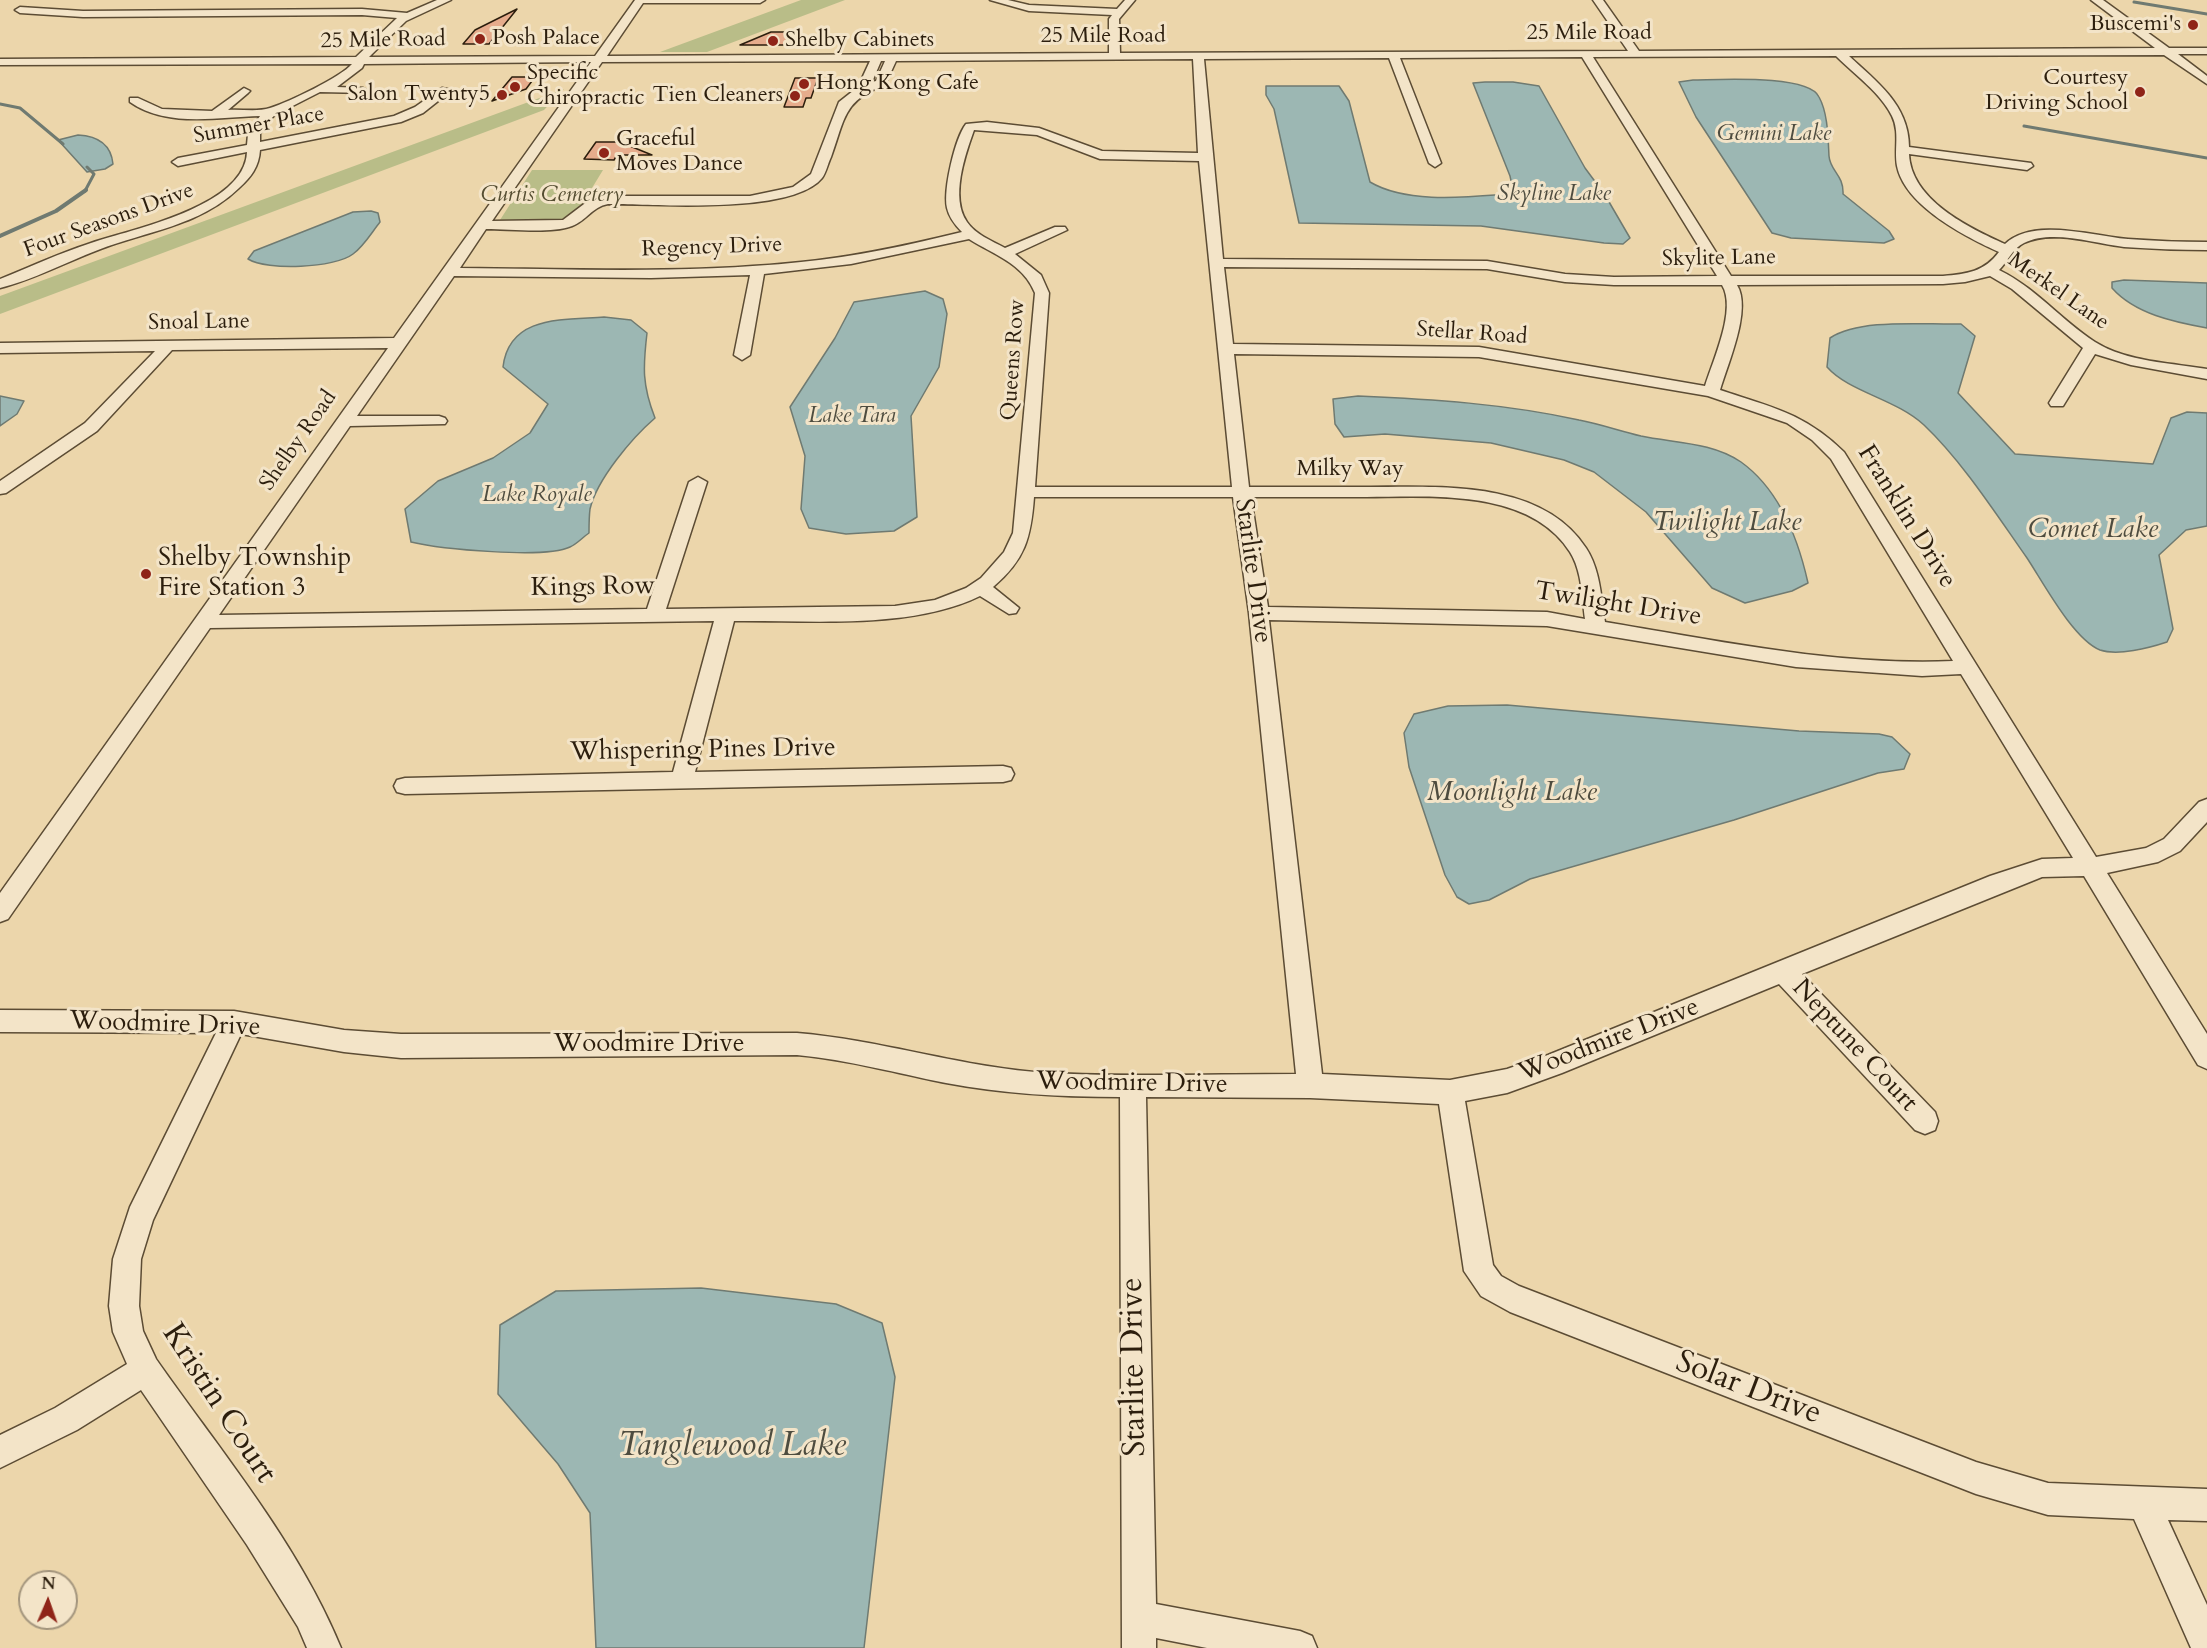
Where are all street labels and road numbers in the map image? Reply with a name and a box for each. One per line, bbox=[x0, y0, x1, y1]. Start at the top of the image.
street label: 25 Mile Road bbox=[1526, 21, 1652, 47]
street label: 25 Mile Road bbox=[1040, 24, 1166, 50]
street label: 25 Mile Road bbox=[320, 27, 446, 55]
street label: Summer Place bbox=[192, 102, 326, 150]
street label: Four Seasons Drive bbox=[20, 178, 198, 264]
street label: Regency Drive bbox=[641, 232, 783, 264]
street label: Skylite Lane bbox=[1662, 245, 1776, 273]
street label: Merkel Lane bbox=[2002, 248, 2114, 336]
street label: Queens Row bbox=[997, 298, 1031, 422]
street label: Snoal Lane bbox=[148, 309, 250, 337]
street label: Stellar Road bbox=[1416, 317, 1528, 351]
street label: Shelby Road bbox=[255, 386, 343, 496]
street label: Franklin Drive bbox=[1850, 440, 1962, 594]
street label: Milky Way bbox=[1296, 457, 1404, 483]
street label: Starlite Drive bbox=[1226, 497, 1278, 645]
street label: Kings Row bbox=[530, 571, 656, 605]
street label: Twilight Drive bbox=[1533, 576, 1703, 634]
street label: Whispering Pines Drive bbox=[570, 733, 836, 769]
street label: Neptune Court bbox=[1785, 973, 1923, 1119]
street label: Woodmire Drive bbox=[1514, 992, 1704, 1090]
street label: Woodmire Drive bbox=[69, 1006, 261, 1044]
street label: Woodmire Drive bbox=[553, 1029, 745, 1061]
street label: Woodmire Drive bbox=[1036, 1067, 1228, 1101]
street label: Starlite Drive bbox=[1114, 1277, 1156, 1457]
street label: Kristin Court bbox=[152, 1317, 284, 1491]
street label: Solar Drive bbox=[1670, 1344, 1826, 1434]

